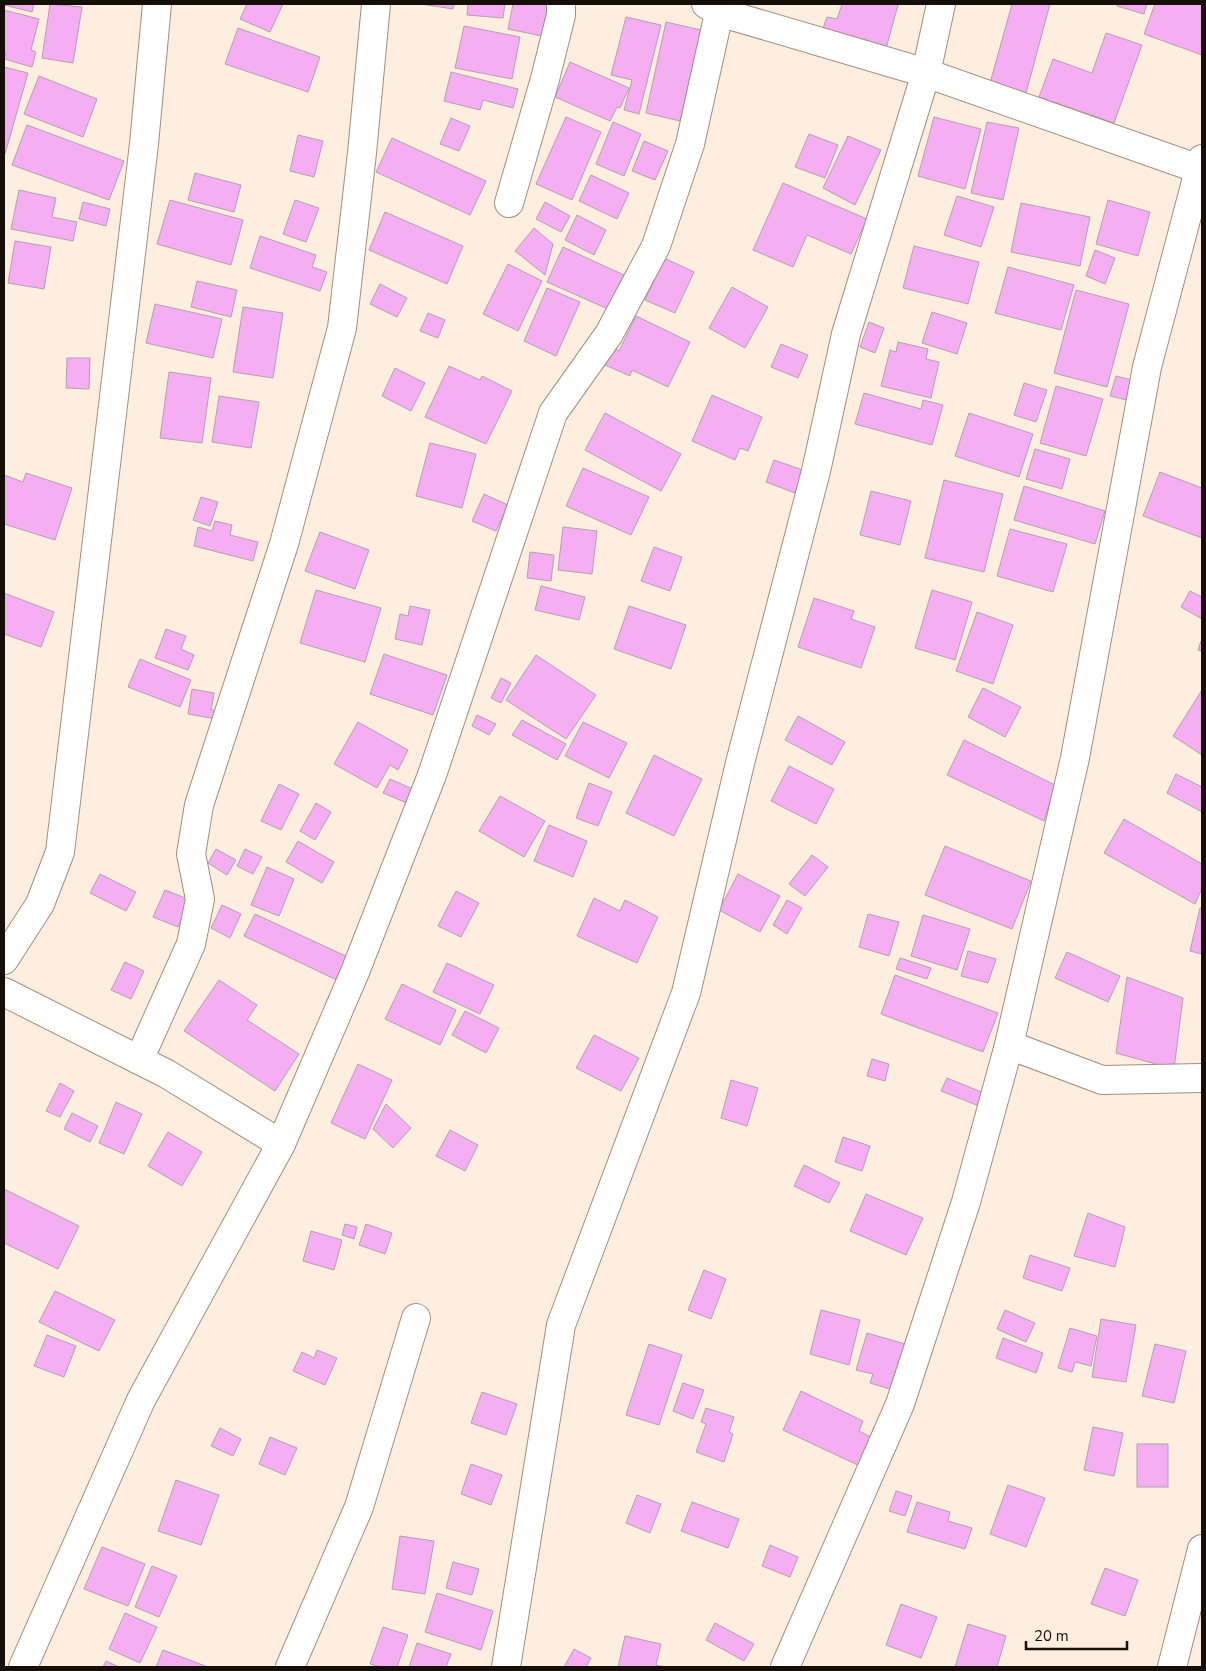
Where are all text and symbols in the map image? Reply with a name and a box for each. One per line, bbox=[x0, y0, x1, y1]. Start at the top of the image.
scale bar bbox=[1026, 1618, 1127, 1650]
text: 20 m bbox=[1034, 1626, 1069, 1646]

